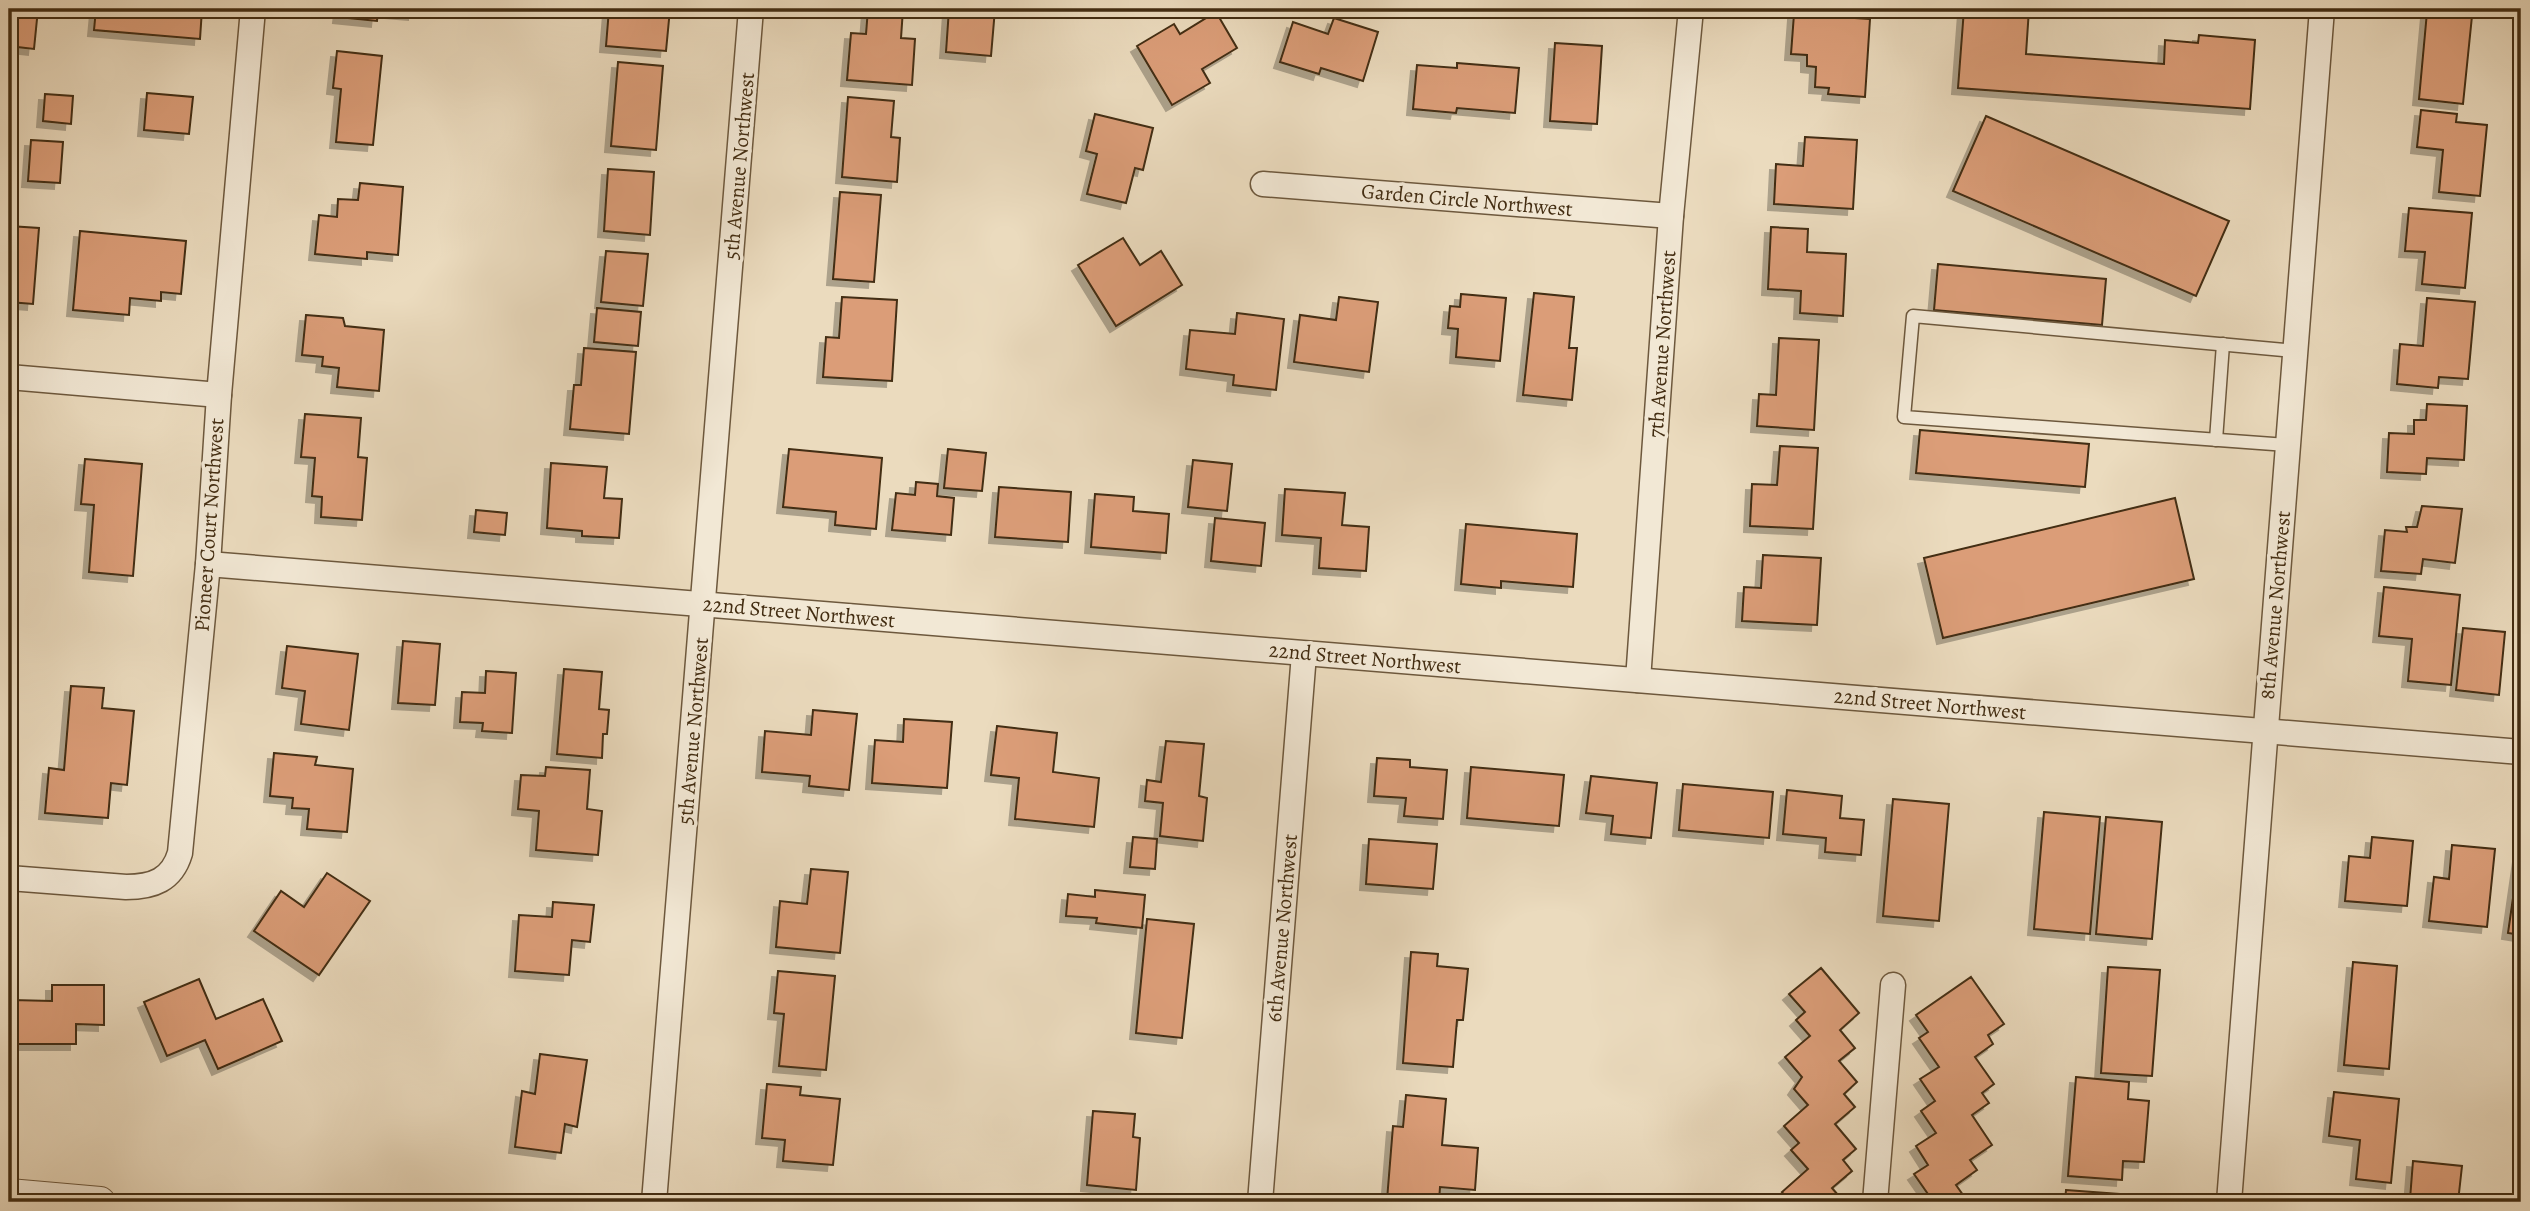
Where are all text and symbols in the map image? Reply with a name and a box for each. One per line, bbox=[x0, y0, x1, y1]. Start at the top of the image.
street label: 5th Avenue Northwest bbox=[717, 71, 761, 261]
street label: Garden Circle Northwest bbox=[1360, 177, 1574, 223]
street label: 7th Avenue Northwest bbox=[1641, 249, 1683, 439]
street label: Pioneer Court Northwest bbox=[188, 417, 230, 633]
street label: 8th Avenue Northwest bbox=[2253, 509, 2297, 701]
street label: 22nd Street Northwest bbox=[702, 590, 896, 634]
street label: 5th Avenue Northwest bbox=[671, 636, 715, 826]
street label: 22nd Street Northwest bbox=[1268, 636, 1462, 680]
street label: 22nd Street Northwest bbox=[1833, 682, 2027, 726]
street label: 6th Avenue Northwest bbox=[1260, 833, 1304, 1023]

